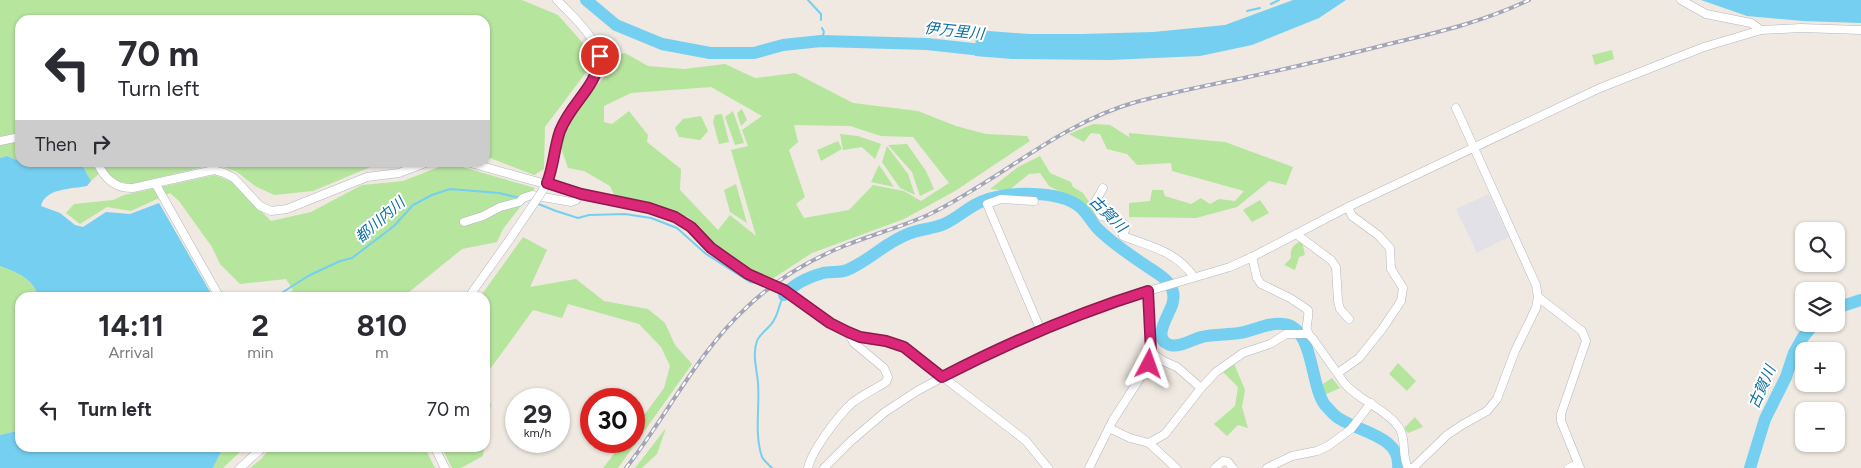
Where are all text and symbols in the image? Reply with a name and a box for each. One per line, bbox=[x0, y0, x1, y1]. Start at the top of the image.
water label: 伊万里川 bbox=[923, 19, 987, 43]
text: 70 m bbox=[118, 33, 199, 75]
icon: left bbox=[35, 35, 100, 100]
pin bbox=[579, 35, 621, 77]
icon: arrive bbox=[586, 42, 614, 70]
text: Turn left bbox=[118, 75, 200, 102]
icon: right bbox=[87, 130, 115, 158]
text: Then bbox=[35, 133, 77, 156]
water label: 都川内川 bbox=[351, 192, 410, 246]
water label: 古賀川 bbox=[1086, 192, 1132, 238]
map controls bbox=[1795, 222, 1845, 452]
button: search bbox=[1795, 222, 1845, 272]
button: layers bbox=[1795, 282, 1845, 332]
text: 14:11 bbox=[98, 307, 164, 344]
text: 2 bbox=[252, 307, 269, 344]
text: 810 bbox=[356, 307, 407, 344]
position arrow bbox=[1122, 337, 1174, 389]
button: + bbox=[1795, 342, 1845, 392]
text: Arrival bbox=[108, 343, 154, 362]
text: min bbox=[247, 343, 273, 362]
text: m bbox=[375, 343, 389, 362]
water label: 古賀川 bbox=[1745, 361, 1780, 411]
speed limit sign: 30 bbox=[580, 388, 645, 453]
icon: left bbox=[35, 396, 63, 424]
text: Turn left bbox=[78, 398, 152, 421]
text: 70 m bbox=[427, 398, 470, 421]
text: 29 bbox=[523, 399, 552, 429]
button: − bbox=[1795, 402, 1845, 452]
text: km/h bbox=[524, 426, 551, 440]

